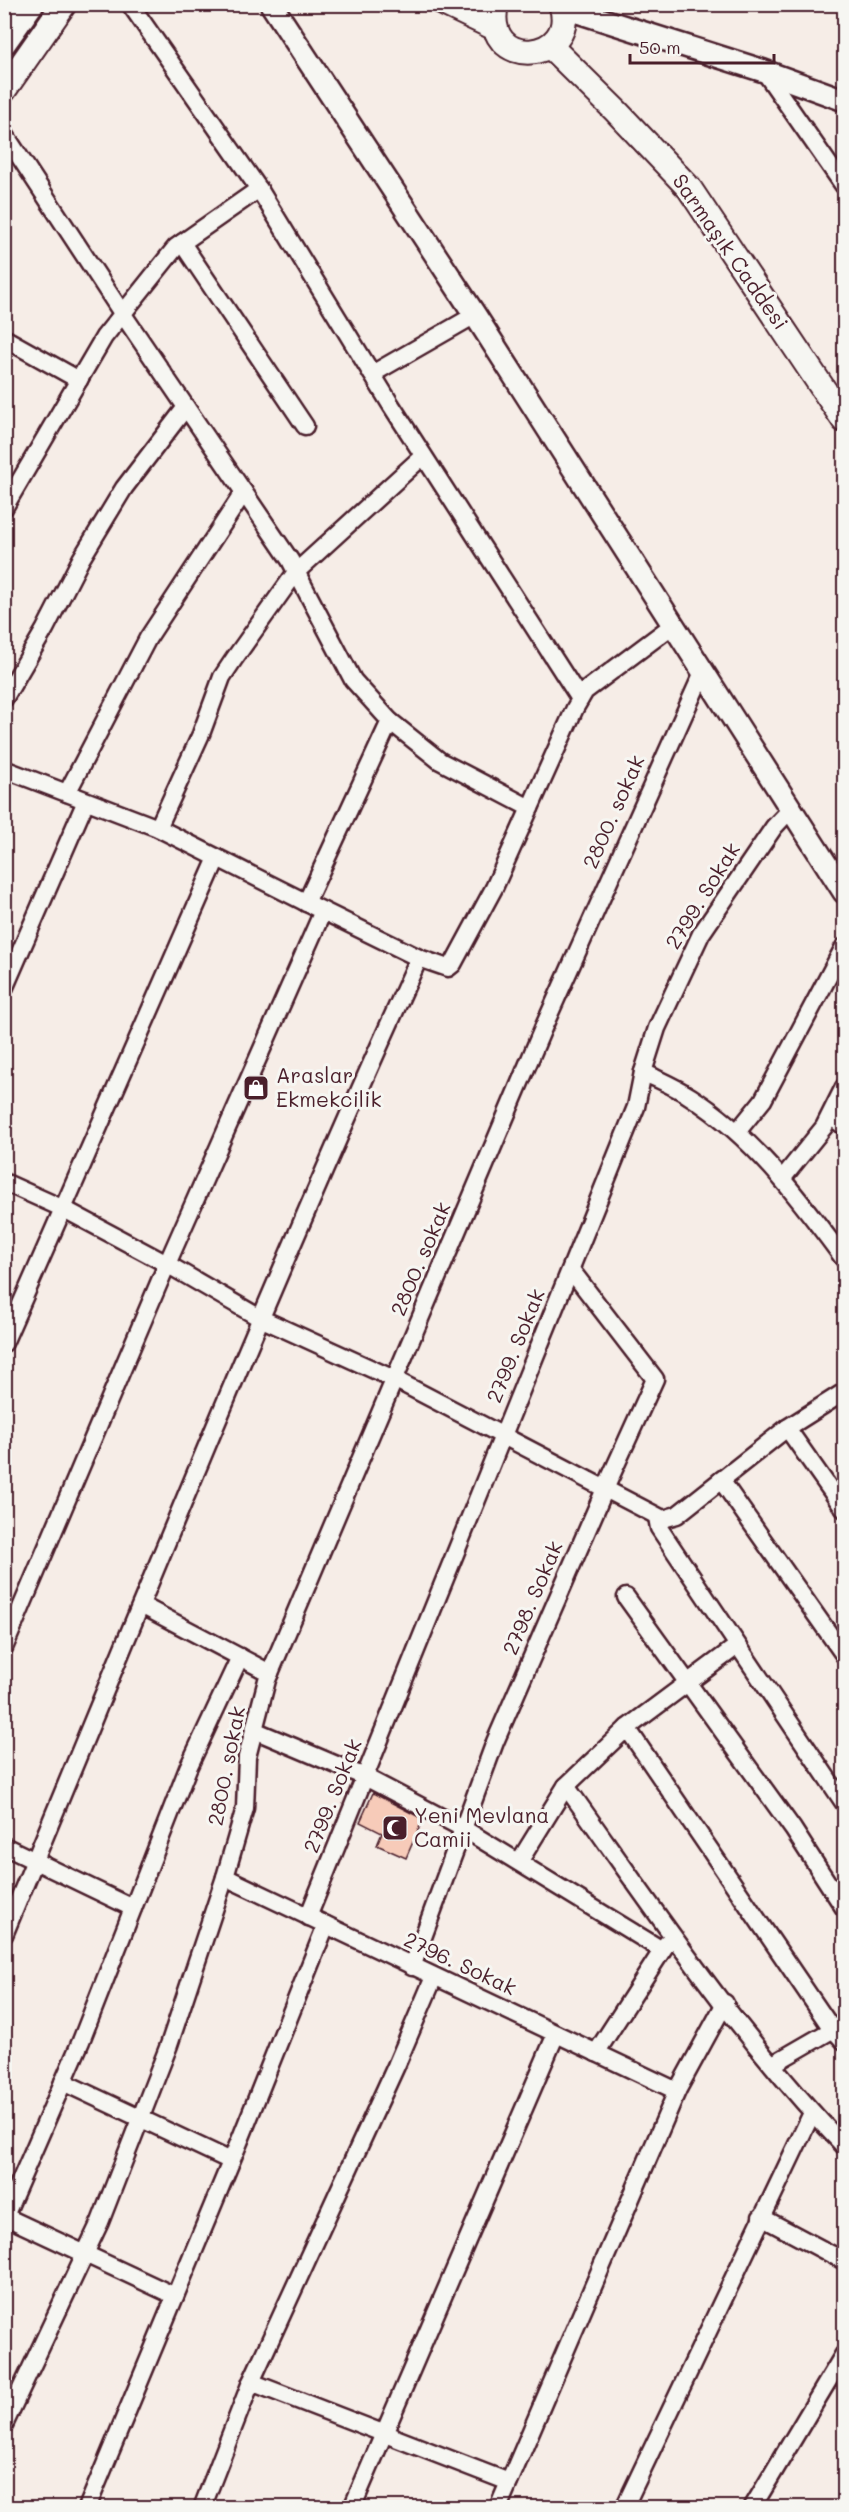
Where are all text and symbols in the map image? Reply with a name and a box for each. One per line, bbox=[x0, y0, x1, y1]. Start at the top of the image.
scale bar bbox=[630, 27, 774, 65]
text: 50 m bbox=[639, 35, 681, 59]
street label: Sarmaşık Caddesi bbox=[667, 168, 795, 334]
street label: 2800. sokak bbox=[576, 750, 650, 872]
street label: 2799. Sokak bbox=[658, 837, 745, 954]
place label: Araslar Ekmekcilik bbox=[276, 1061, 382, 1112]
shop icon: Araslar Ekmekcilik bbox=[241, 1073, 271, 1103]
street label: 2800. sokak bbox=[383, 1197, 456, 1320]
street label: 2799. Sokak bbox=[479, 1284, 550, 1406]
street label: 2798. Sokak bbox=[496, 1536, 568, 1658]
street label: 2800. sokak bbox=[201, 1704, 250, 1828]
street label: 2799. Sokak bbox=[296, 1734, 367, 1856]
place label: Yeni Mevlana Camii bbox=[414, 1801, 549, 1852]
mosque icon: Yeni Mevlana Camii bbox=[380, 1813, 410, 1843]
street label: 2796. Sokak bbox=[400, 1925, 521, 2000]

